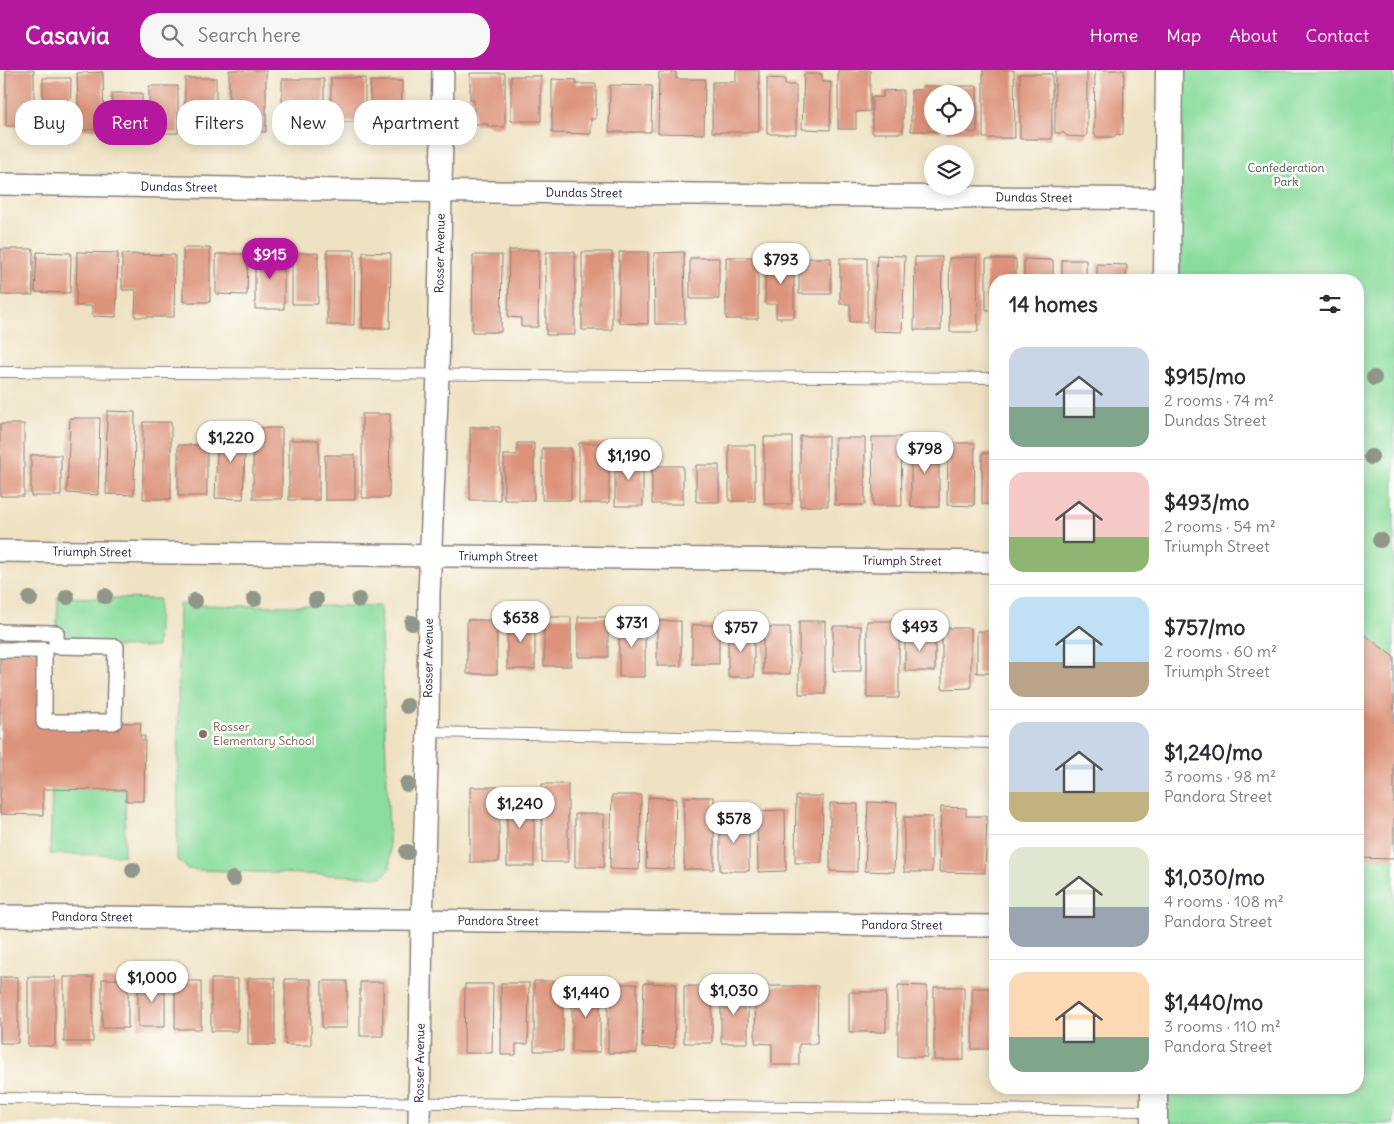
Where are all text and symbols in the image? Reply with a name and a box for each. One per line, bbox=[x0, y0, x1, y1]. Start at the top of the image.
search box bbox=[140, 13, 490, 58]
text: Casavia bbox=[25, 20, 110, 50]
icon: search bbox=[158, 21, 186, 49]
text: Search here bbox=[198, 23, 301, 47]
text: Home bbox=[1090, 24, 1138, 47]
text: Map bbox=[1166, 24, 1201, 47]
text: About bbox=[1229, 24, 1277, 47]
text: Contact bbox=[1305, 24, 1369, 47]
map controls bbox=[924, 85, 974, 195]
button: locate bbox=[924, 85, 974, 135]
chip: Buy bbox=[15, 100, 83, 145]
chip: Rent bbox=[93, 100, 167, 145]
chip: Filters bbox=[177, 100, 262, 145]
chip: New bbox=[272, 100, 344, 145]
chip: Apartment bbox=[354, 100, 477, 145]
button: layers bbox=[924, 145, 974, 195]
park label: Confederation Park bbox=[1247, 160, 1325, 189]
street label: Dundas Street bbox=[140, 178, 217, 195]
street label: Dundas Street bbox=[545, 185, 622, 200]
street label: Dundas Street bbox=[995, 189, 1072, 205]
street label: Rosser Avenue bbox=[431, 213, 448, 293]
pin: $915 bbox=[240, 238, 300, 280]
pin: $793 bbox=[751, 242, 811, 285]
text: $915 bbox=[253, 244, 287, 264]
text: $793 bbox=[764, 249, 799, 269]
icon: filters bbox=[1316, 290, 1344, 318]
text: 14 homes bbox=[1009, 291, 1098, 318]
text: $915/mo bbox=[1164, 363, 1246, 390]
icon: home bbox=[1049, 367, 1109, 427]
text: 2 rooms · 74 m² bbox=[1164, 390, 1274, 410]
text: Dundas Street bbox=[1164, 410, 1266, 430]
pin: $1,220 bbox=[190, 420, 272, 463]
text: $1,220 bbox=[208, 427, 254, 447]
pin: $798 bbox=[895, 432, 955, 474]
pin: $1,190 bbox=[588, 438, 670, 481]
text: $798 bbox=[907, 438, 943, 458]
text: $1,190 bbox=[607, 445, 651, 465]
text: $493/mo bbox=[1164, 489, 1249, 516]
icon: home bbox=[1049, 492, 1109, 552]
text: 2 rooms · 54 m² bbox=[1164, 516, 1276, 536]
text: Triumph Street bbox=[1164, 536, 1270, 556]
street label: Triumph Street bbox=[52, 544, 132, 559]
street label: Triumph Street bbox=[458, 548, 538, 564]
street label: Triumph Street bbox=[862, 553, 942, 568]
pin: $638 bbox=[491, 600, 551, 643]
pin: $731 bbox=[602, 606, 662, 648]
text: $638 bbox=[503, 607, 539, 627]
pin: $757 bbox=[711, 610, 771, 653]
pin: $493 bbox=[890, 610, 950, 652]
text: $731 bbox=[616, 612, 648, 632]
text: $757/mo bbox=[1164, 614, 1245, 641]
text: $493 bbox=[902, 616, 938, 636]
text: $757 bbox=[724, 617, 758, 637]
icon: home bbox=[1049, 617, 1109, 677]
street label: Rosser Avenue bbox=[420, 618, 436, 698]
text: 2 rooms · 60 m² bbox=[1164, 641, 1277, 661]
text: Triumph Street bbox=[1164, 661, 1270, 681]
place label: Rosser Elementary School bbox=[213, 719, 314, 748]
marker: Rosser Elementary School bbox=[197, 728, 209, 740]
text: $1,240/mo bbox=[1164, 739, 1263, 766]
icon: home bbox=[1049, 742, 1109, 802]
text: 3 rooms · 98 m² bbox=[1164, 766, 1276, 786]
pin: $1,240 bbox=[479, 786, 561, 829]
text: Pandora Street bbox=[1164, 786, 1272, 806]
text: $1,240 bbox=[497, 793, 543, 813]
pin: $578 bbox=[704, 802, 764, 844]
text: $578 bbox=[716, 808, 752, 828]
text: $1,030/mo bbox=[1164, 864, 1265, 891]
icon: home bbox=[1049, 867, 1109, 927]
text: 4 rooms · 108 m² bbox=[1164, 891, 1284, 911]
street label: Pandora Street bbox=[51, 909, 133, 924]
text: Pandora Street bbox=[1164, 911, 1272, 931]
street label: Pandora Street bbox=[457, 913, 539, 928]
street label: Pandora Street bbox=[861, 917, 943, 932]
pin: $1,000 bbox=[111, 960, 193, 1003]
text: $1,000 bbox=[127, 967, 177, 987]
pin: $1,030 bbox=[693, 974, 775, 1016]
pin: $1,440 bbox=[545, 976, 627, 1018]
text: $1,030 bbox=[710, 980, 758, 1000]
text: $1,440 bbox=[562, 982, 610, 1002]
text: $1,440/mo bbox=[1164, 989, 1263, 1016]
icon: home bbox=[1049, 992, 1109, 1052]
text: 3 rooms · 110 m² bbox=[1164, 1016, 1281, 1036]
street label: Rosser Avenue bbox=[411, 1023, 427, 1103]
text: Pandora Street bbox=[1164, 1036, 1272, 1056]

